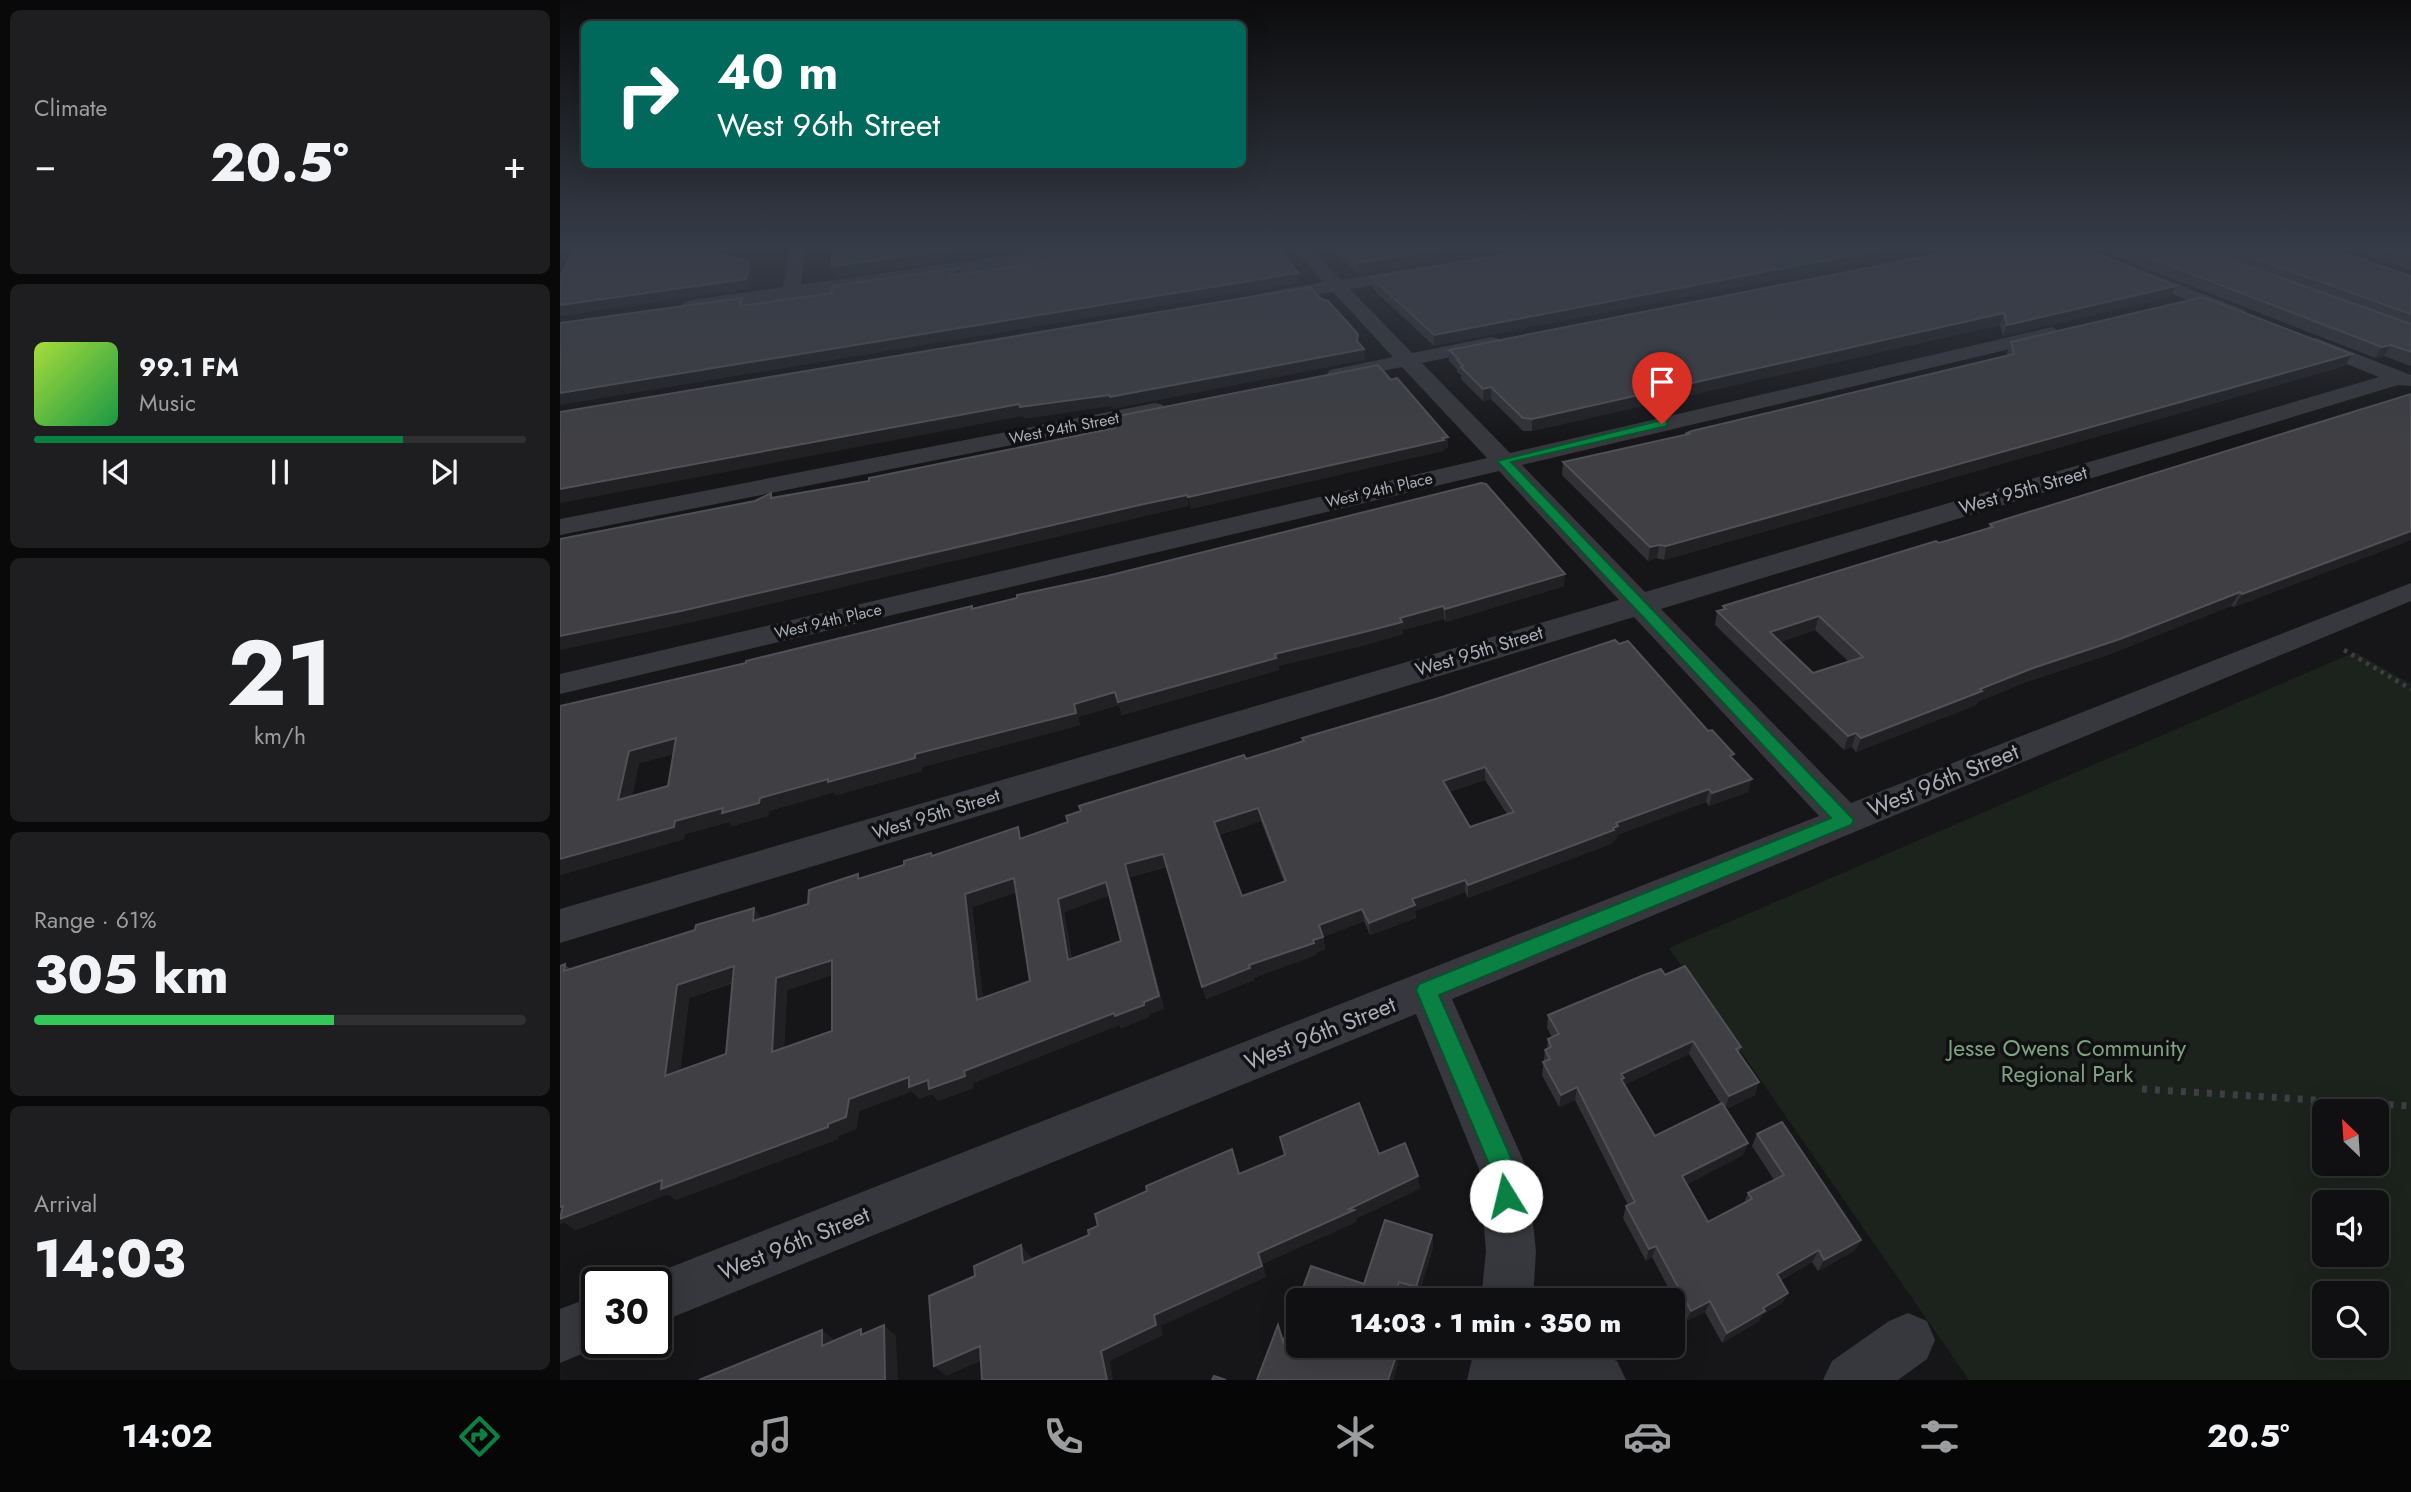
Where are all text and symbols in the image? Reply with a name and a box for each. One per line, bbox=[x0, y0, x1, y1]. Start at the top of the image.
text: 40 m bbox=[717, 37, 839, 107]
icon: right bbox=[602, 49, 693, 140]
text: Climate bbox=[34, 91, 107, 125]
text: West 96th Street bbox=[717, 102, 940, 148]
text: 20.5° bbox=[210, 125, 349, 201]
text: − bbox=[34, 137, 56, 192]
text: + bbox=[503, 137, 526, 192]
text: 99.1 FM bbox=[139, 348, 239, 386]
pin bbox=[1632, 352, 1692, 424]
icon: arrive bbox=[1643, 363, 1681, 401]
text: Music bbox=[139, 386, 196, 420]
street label: West 94th Street bbox=[1007, 406, 1121, 450]
icon: previous bbox=[97, 453, 135, 491]
icon: pause bbox=[261, 453, 299, 491]
icon: next bbox=[425, 453, 463, 491]
street label: West 95th Street bbox=[1956, 459, 2091, 521]
street label: West 94th Place bbox=[1323, 466, 1435, 514]
street label: West 94th Place bbox=[772, 597, 884, 645]
text: 21 bbox=[227, 608, 333, 739]
street label: West 95th Street bbox=[1412, 619, 1547, 683]
text: km/h bbox=[254, 719, 306, 753]
street label: West 96th Street bbox=[1862, 734, 2024, 826]
street label: West 95th Street bbox=[869, 782, 1004, 846]
text: Range · 61% bbox=[34, 903, 157, 937]
text: 305 km bbox=[34, 937, 229, 1013]
street label: West 96th Street bbox=[1239, 987, 1401, 1079]
park label: Jesse Owens Community Regional Park bbox=[1945, 1031, 2187, 1091]
north arrow bbox=[2312, 1099, 2389, 1176]
map controls bbox=[2312, 1099, 2389, 1358]
position arrow bbox=[1469, 1159, 1543, 1233]
text: Arrival bbox=[34, 1187, 97, 1221]
button: sound bbox=[2312, 1190, 2389, 1267]
street label: West 96th Street bbox=[713, 1197, 875, 1289]
text: 14:03 bbox=[34, 1221, 185, 1297]
speed limit sign: 30 bbox=[581, 1267, 672, 1358]
button: search bbox=[2312, 1281, 2389, 1358]
text: 14:03 · 1 min · 350 m bbox=[1350, 1304, 1621, 1342]
icon: directions bbox=[455, 1412, 504, 1461]
icon: music bbox=[747, 1412, 796, 1461]
icon: phone bbox=[1039, 1412, 1088, 1461]
icon: climate bbox=[1331, 1412, 1380, 1461]
icon: car bbox=[1623, 1412, 1672, 1461]
icon: filters bbox=[1915, 1412, 1964, 1461]
text: 14:02 bbox=[121, 1413, 213, 1459]
text: 20.5° bbox=[2207, 1413, 2290, 1459]

